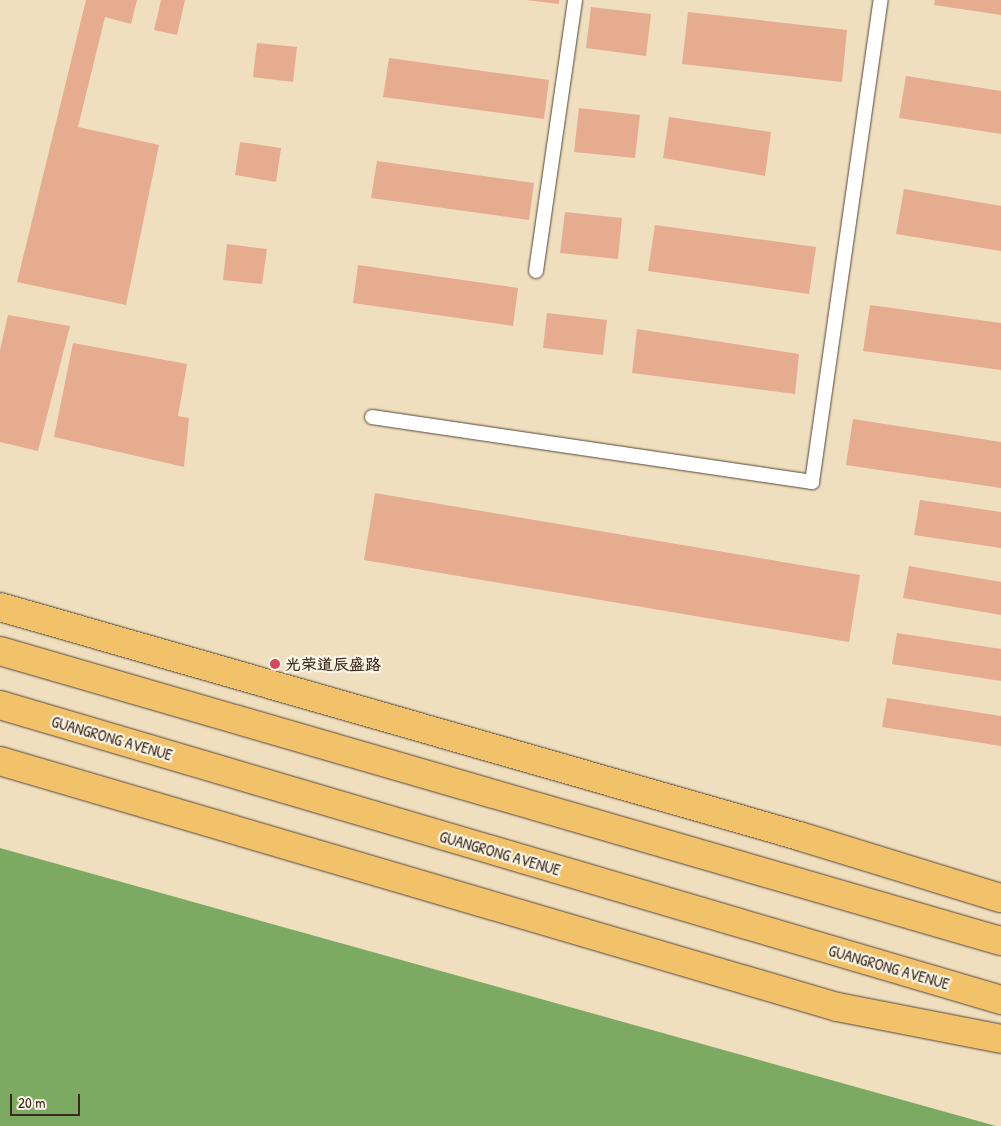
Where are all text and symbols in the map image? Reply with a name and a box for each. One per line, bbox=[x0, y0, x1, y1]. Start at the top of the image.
place label: 光荣道辰盛路 bbox=[285, 654, 381, 674]
marker: 光荣道辰盛路 bbox=[269, 658, 281, 670]
street label: GUANGRONG AVENUE bbox=[49, 712, 175, 764]
street label: GUANGRONG AVENUE bbox=[437, 827, 563, 879]
street label: GUANGRONG AVENUE bbox=[826, 941, 952, 993]
scale bar bbox=[12, 1084, 82, 1116]
text: 20 m bbox=[18, 1092, 45, 1113]

